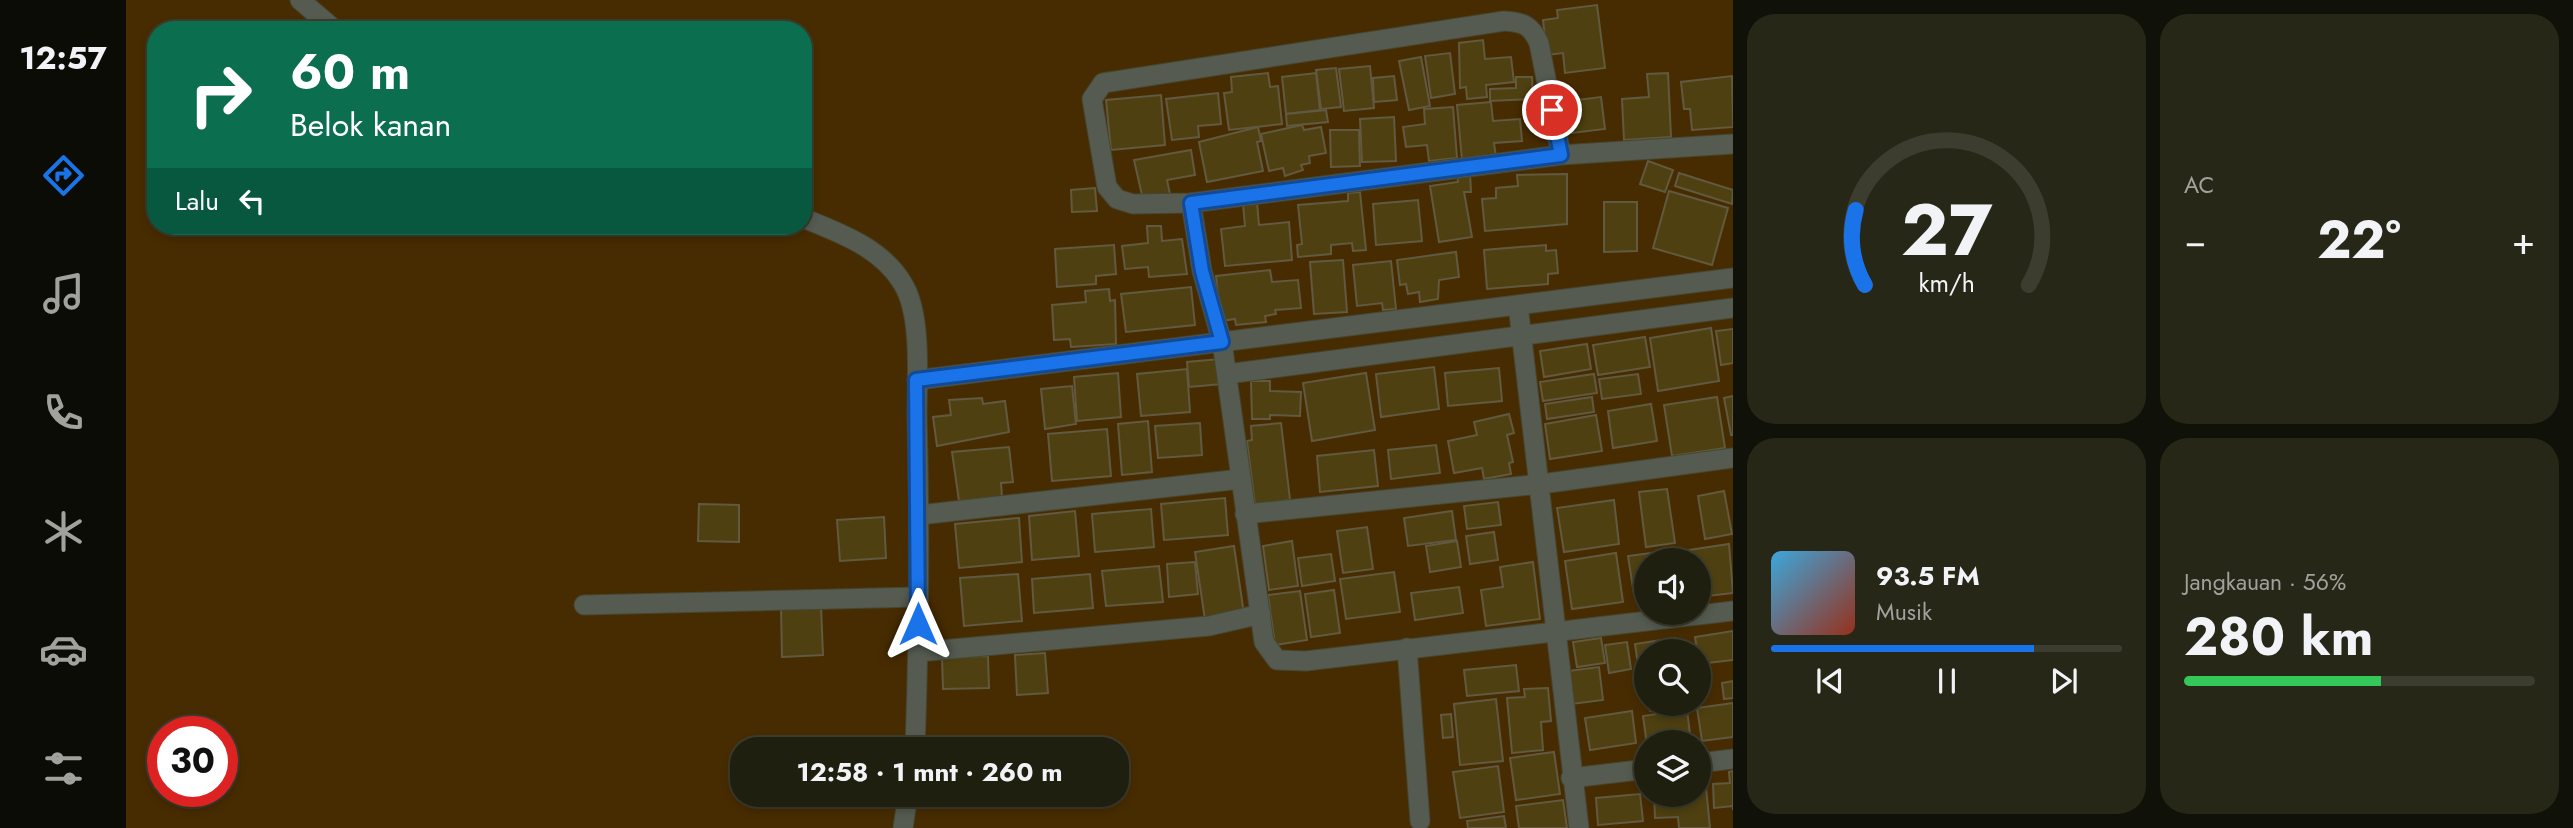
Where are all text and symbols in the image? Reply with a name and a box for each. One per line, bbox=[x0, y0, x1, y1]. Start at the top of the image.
text: 12:57 bbox=[19, 35, 107, 81]
text: 60 m bbox=[290, 37, 410, 107]
icon: right bbox=[175, 49, 266, 140]
pin bbox=[1522, 80, 1582, 140]
icon: arrive bbox=[1533, 91, 1571, 129]
text: Belok kanan bbox=[290, 102, 451, 148]
icon: directions bbox=[39, 151, 88, 200]
text: AC bbox=[2184, 168, 2214, 202]
text: 27 bbox=[1901, 177, 1992, 282]
text: Lalu bbox=[175, 182, 219, 220]
icon: left bbox=[233, 182, 271, 220]
text: 22° bbox=[2317, 202, 2401, 278]
text: − bbox=[2184, 213, 2206, 268]
text: + bbox=[2512, 213, 2535, 268]
text: km/h bbox=[1918, 265, 1975, 301]
icon: music bbox=[39, 269, 88, 318]
icon: phone bbox=[39, 388, 88, 437]
icon: climate bbox=[39, 507, 88, 556]
map controls bbox=[1634, 548, 1711, 807]
button: sound bbox=[1634, 548, 1711, 625]
text: 93.5 FM bbox=[1876, 557, 1980, 595]
text: Jangkauan · 56% bbox=[2184, 565, 2346, 599]
position arrow bbox=[881, 587, 955, 661]
text: Musik bbox=[1876, 595, 1932, 629]
text: 280 km bbox=[2184, 599, 2373, 675]
icon: car bbox=[39, 625, 88, 674]
button: search bbox=[1634, 639, 1711, 716]
icon: previous bbox=[1811, 662, 1849, 700]
icon: pause bbox=[1928, 662, 1966, 700]
icon: next bbox=[2045, 662, 2083, 700]
speed limit sign: 30 bbox=[147, 716, 238, 807]
button: layers bbox=[1634, 730, 1711, 807]
icon: filters bbox=[39, 744, 88, 793]
text: 12:58 · 1 mnt · 260 m bbox=[796, 753, 1063, 791]

